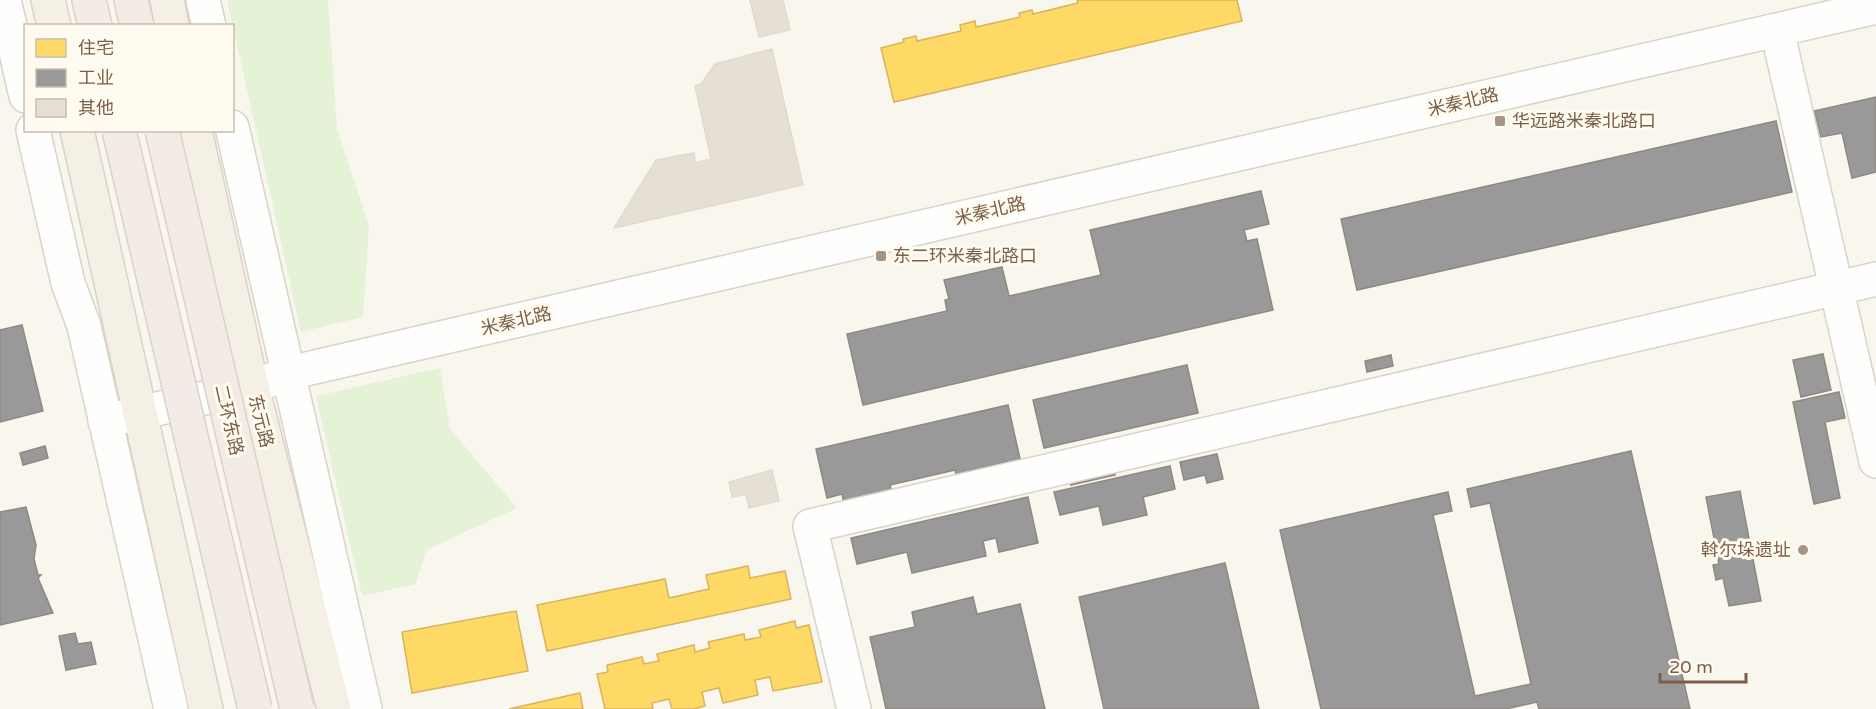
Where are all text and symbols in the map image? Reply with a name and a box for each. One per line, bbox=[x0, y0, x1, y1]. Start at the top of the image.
legend bbox=[24, 24, 234, 132]
text: 住宅 bbox=[78, 37, 114, 59]
text: 工业 bbox=[78, 67, 114, 89]
street label: 米秦北路 bbox=[1425, 83, 1501, 121]
text: 其他 bbox=[78, 97, 114, 119]
place label: 华远路米秦北路口 bbox=[1512, 110, 1656, 132]
marker: 华远路米秦北路口 bbox=[1493, 114, 1507, 128]
street label: 米秦北路 bbox=[952, 192, 1028, 230]
place label: 东二环米秦北路口 bbox=[893, 245, 1037, 267]
marker: 东二环米秦北路口 bbox=[874, 249, 888, 263]
street label: 米秦北路 bbox=[478, 302, 554, 340]
street label: 二环东路 bbox=[210, 382, 248, 458]
street label: 东元路 bbox=[244, 392, 278, 450]
place label: 斡尔垛遗址 bbox=[1701, 539, 1791, 561]
marker: 斡尔垛遗址 bbox=[1796, 543, 1810, 557]
scale bar bbox=[1660, 646, 1746, 684]
text: 20 m bbox=[1669, 656, 1713, 678]

